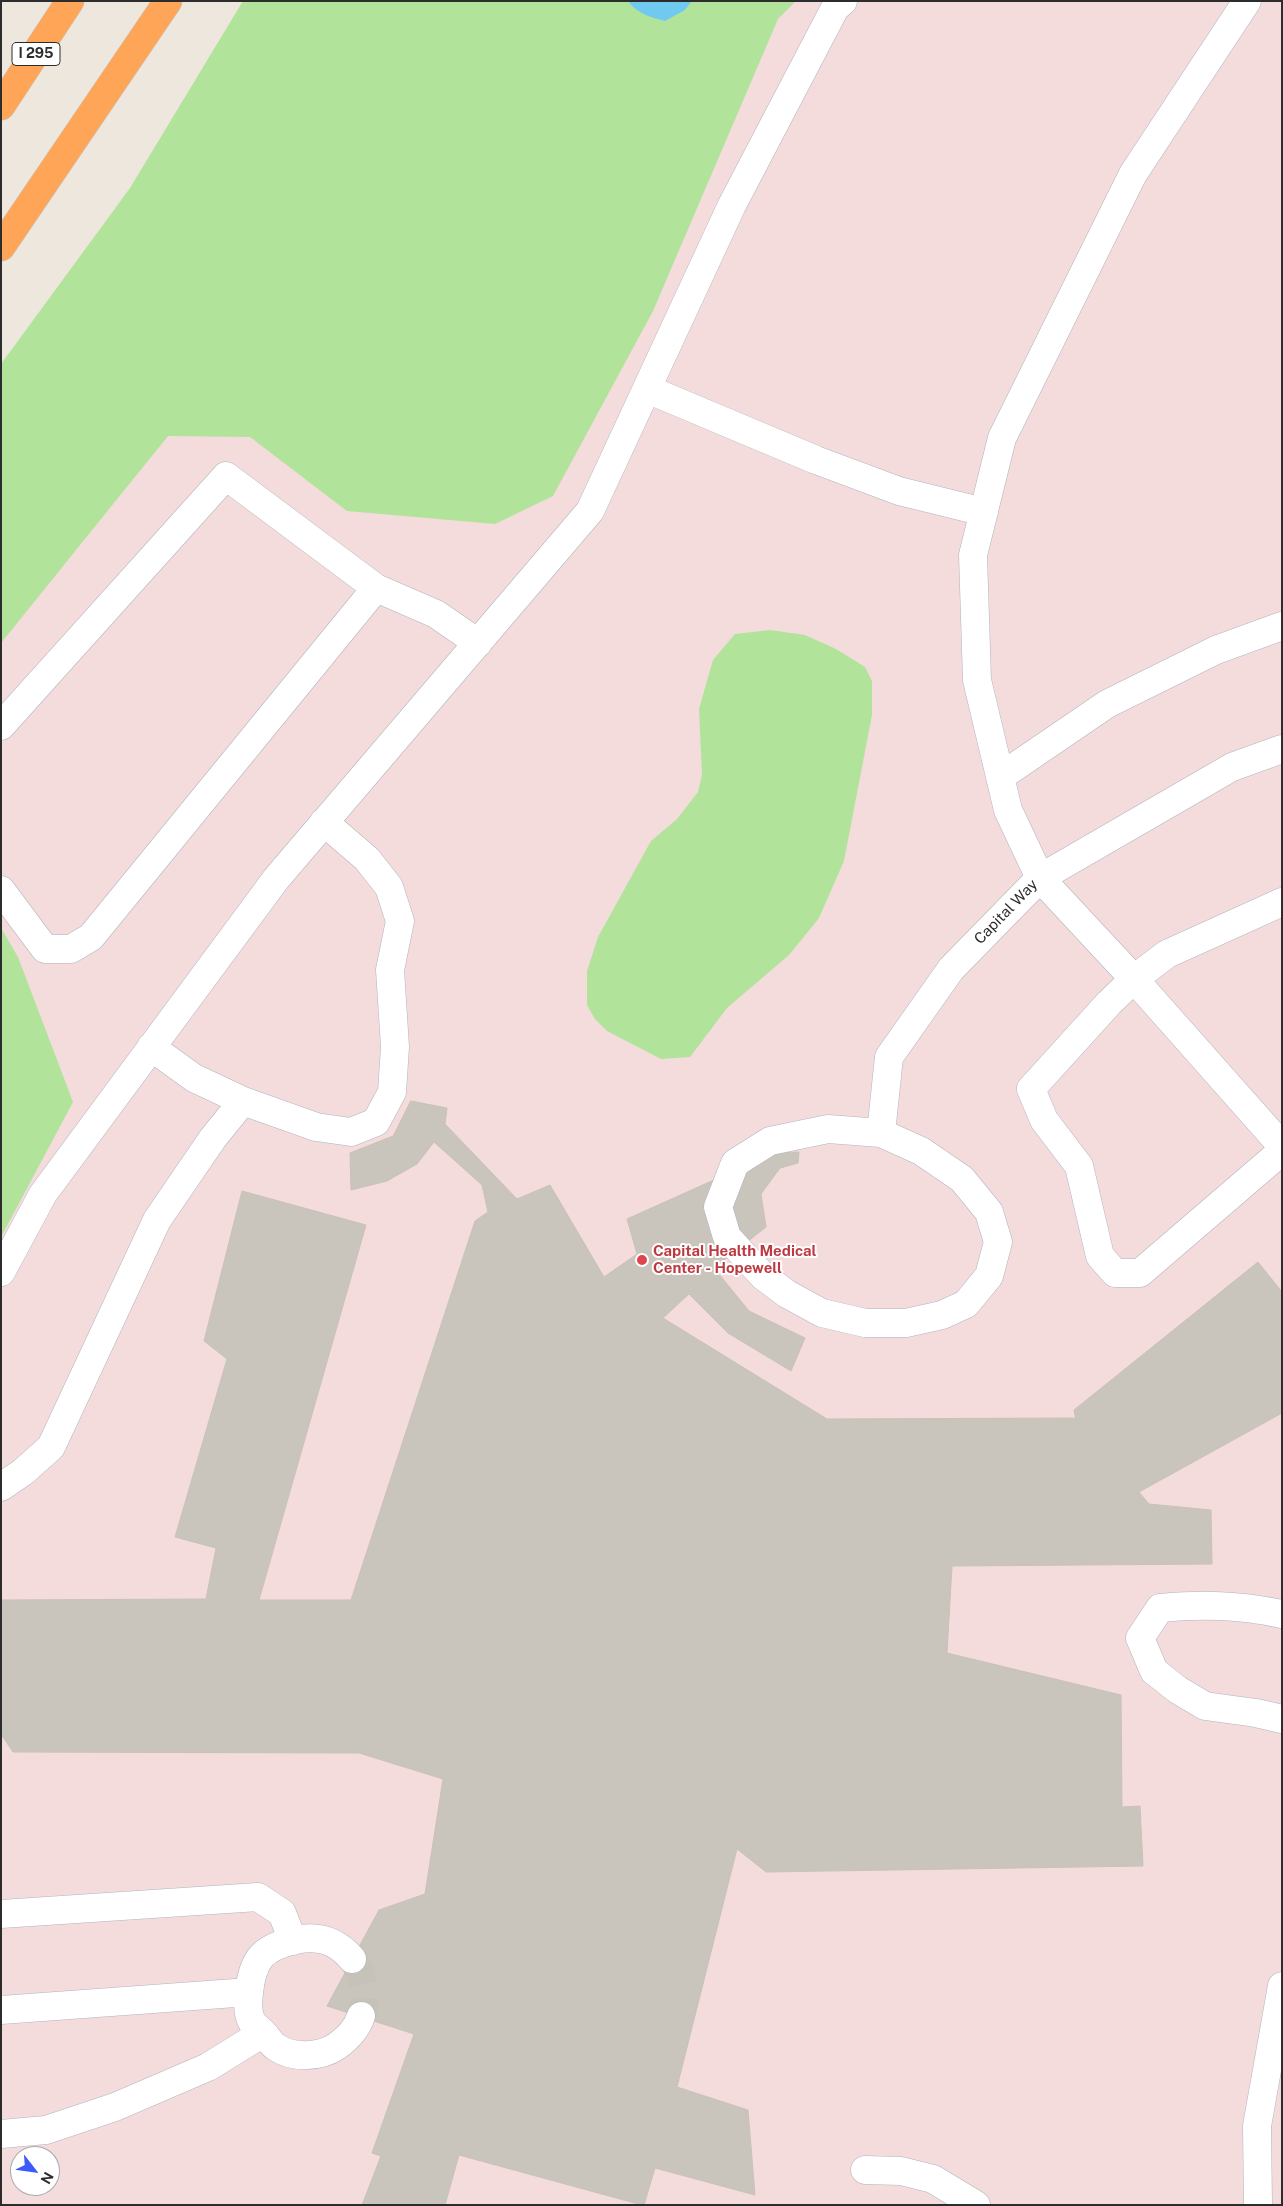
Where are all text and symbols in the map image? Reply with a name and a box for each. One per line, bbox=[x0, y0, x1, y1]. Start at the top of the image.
road number: I 295 bbox=[12, 42, 60, 66]
street label: Capital Way bbox=[971, 876, 1041, 948]
place label: Capital Health Medical Center - Hopewell bbox=[653, 1242, 817, 1277]
marker: Capital Health Medical Center - Hopewell bbox=[635, 1253, 649, 1267]
north arrow bbox=[10, 2146, 60, 2196]
text: N bbox=[37, 2169, 57, 2187]

